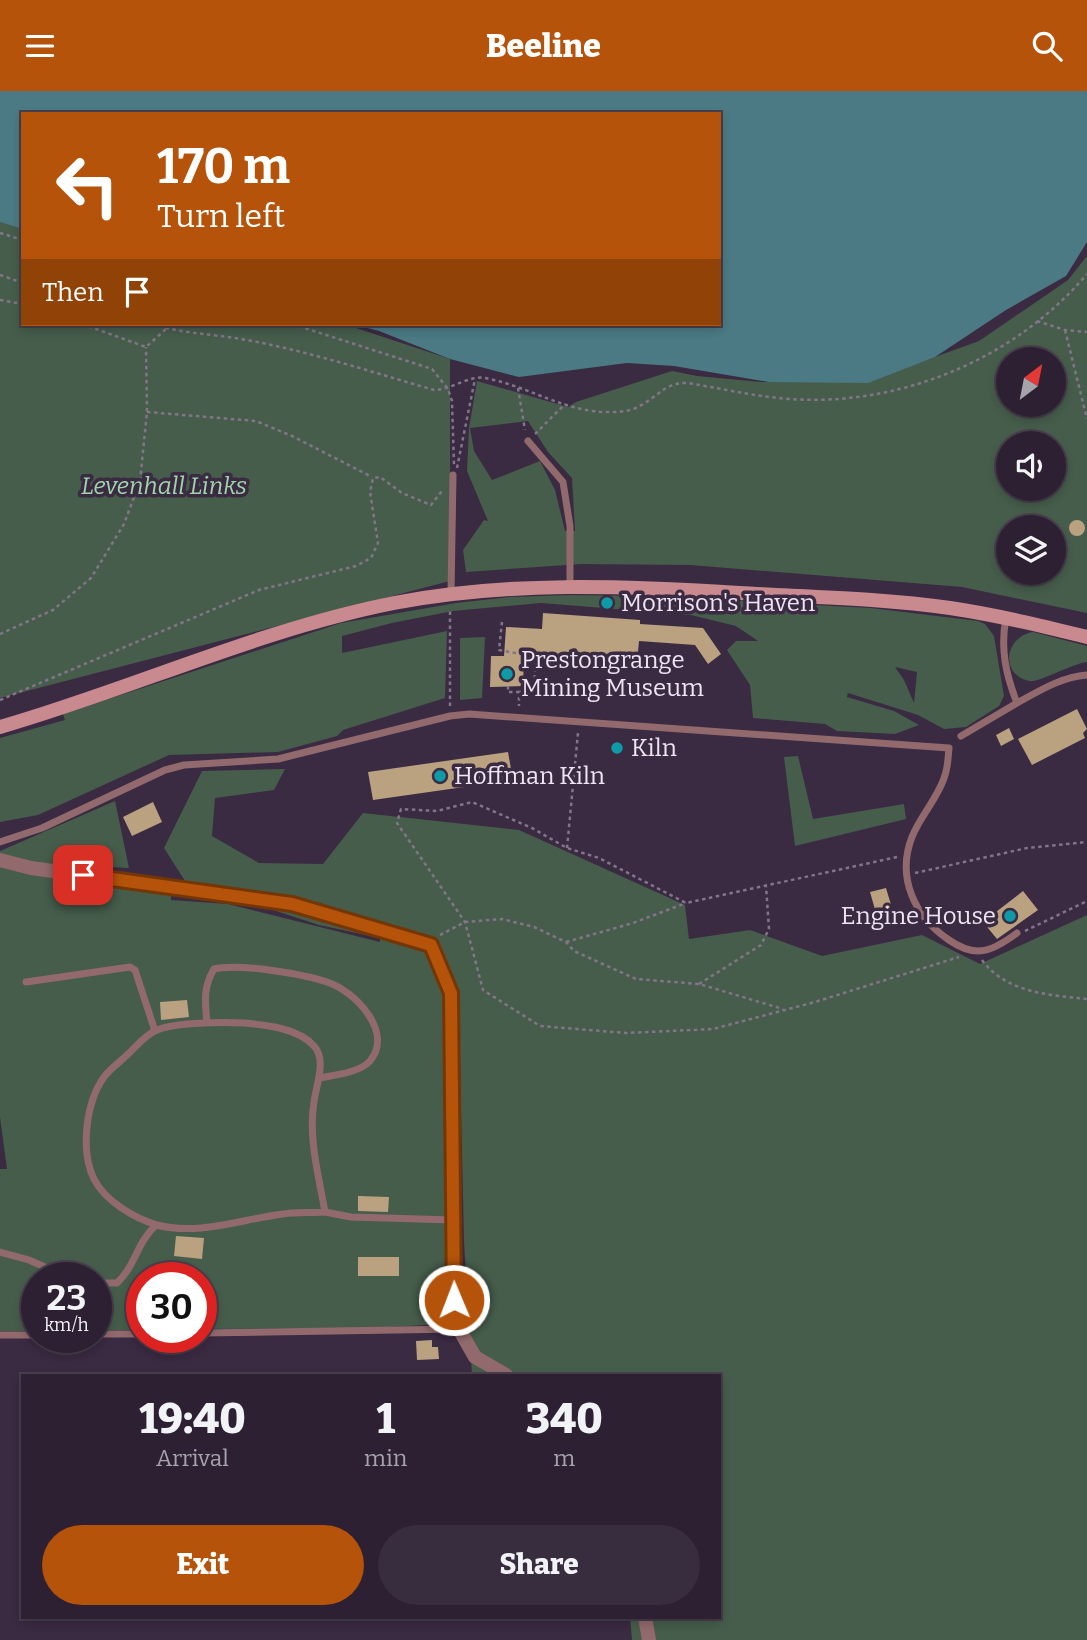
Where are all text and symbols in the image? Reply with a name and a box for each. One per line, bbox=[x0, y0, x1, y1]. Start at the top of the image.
icon: menu bbox=[21, 27, 59, 65]
text: Beeline bbox=[486, 27, 601, 65]
icon: search bbox=[1028, 27, 1066, 65]
text: 170 m bbox=[157, 137, 290, 196]
icon: left bbox=[42, 140, 133, 231]
text: Turn left bbox=[157, 197, 285, 235]
icon: arrive bbox=[118, 273, 156, 311]
text: Then bbox=[42, 277, 104, 308]
north arrow bbox=[996, 347, 1066, 417]
map controls bbox=[996, 347, 1066, 585]
button: sound bbox=[996, 431, 1066, 501]
park label: Levenhall Links bbox=[81, 472, 247, 500]
button: layers bbox=[996, 515, 1066, 585]
place label: Morrison's Haven bbox=[621, 589, 815, 617]
marker: Morrison's Haven bbox=[599, 595, 615, 611]
place label: Prestongrange Mining Museum bbox=[521, 646, 704, 702]
marker: Prestongrange Mining Museum bbox=[499, 666, 515, 682]
place label: Kiln bbox=[631, 734, 677, 762]
marker: Kiln bbox=[609, 740, 625, 756]
place label: Hoffman Kiln bbox=[454, 762, 605, 790]
marker: Hoffman Kiln bbox=[432, 768, 448, 784]
pin bbox=[53, 845, 113, 905]
icon: arrive bbox=[64, 856, 102, 894]
place label: Engine House bbox=[841, 902, 996, 930]
marker: Engine House bbox=[1002, 908, 1018, 924]
speed limit sign: 30 bbox=[126, 1262, 217, 1353]
position arrow bbox=[417, 1263, 491, 1337]
text: 23 bbox=[47, 1277, 86, 1319]
text: km/h bbox=[44, 1314, 89, 1336]
text: 19:40 bbox=[139, 1394, 246, 1444]
text: 1 bbox=[376, 1394, 395, 1444]
text: 340 bbox=[526, 1394, 603, 1444]
text: Arrival bbox=[156, 1444, 229, 1472]
text: min bbox=[364, 1444, 407, 1472]
text: m bbox=[553, 1444, 575, 1472]
button: Exit bbox=[42, 1525, 364, 1605]
button: Share bbox=[378, 1525, 700, 1605]

